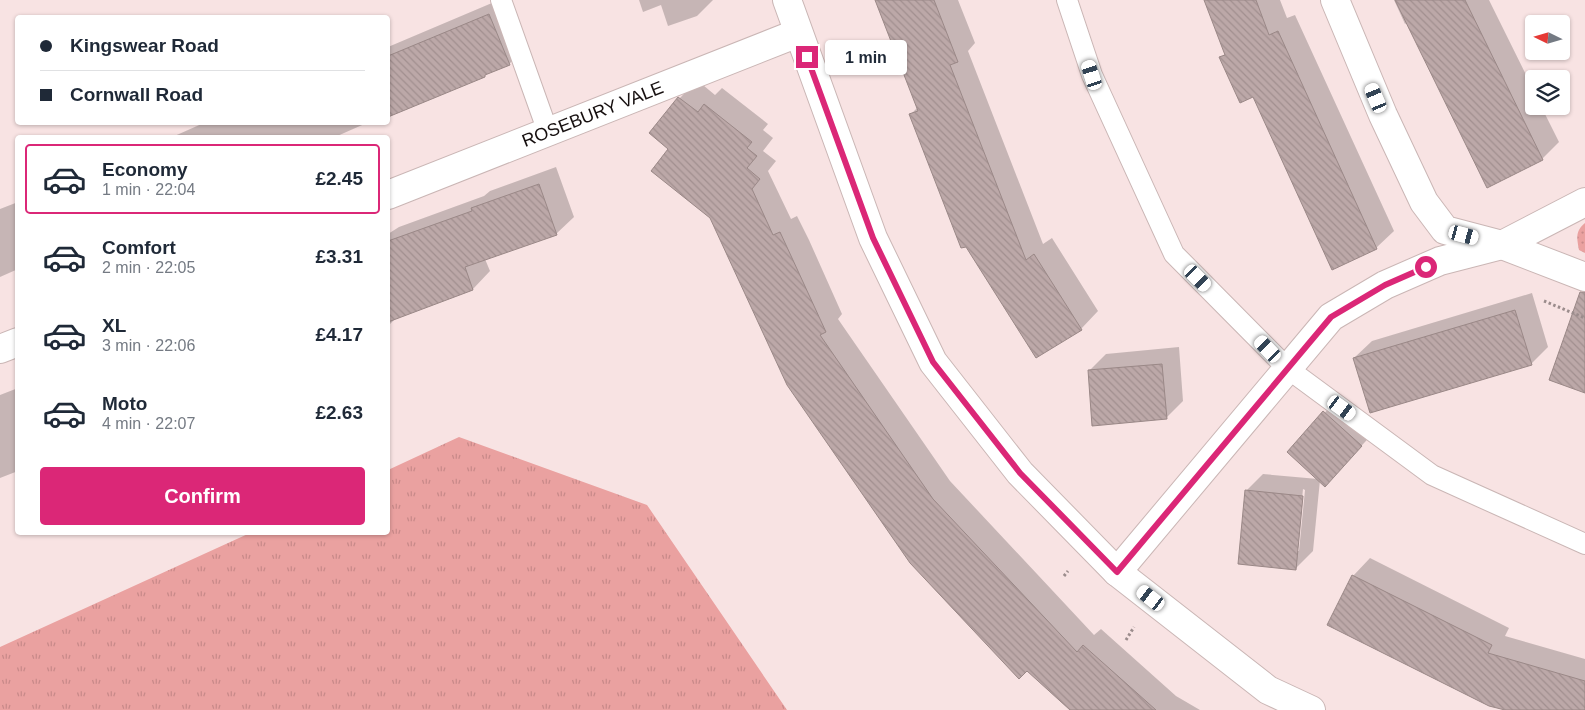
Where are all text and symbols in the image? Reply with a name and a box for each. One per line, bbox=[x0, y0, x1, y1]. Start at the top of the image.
north arrow bbox=[1525, 15, 1570, 60]
map controls bbox=[1525, 15, 1570, 115]
text: Kingswear Road bbox=[70, 35, 219, 56]
callout: 1 min bbox=[824, 40, 907, 74]
route end bbox=[796, 46, 818, 68]
text: 1 min bbox=[845, 49, 887, 66]
car bbox=[1080, 58, 1103, 92]
button: layers bbox=[1525, 70, 1570, 115]
street label: ROSEBURY VALE bbox=[519, 77, 666, 151]
car bbox=[1363, 81, 1388, 115]
text: Cornwall Road bbox=[70, 84, 203, 105]
icon: car bbox=[42, 157, 87, 202]
text: Economy bbox=[102, 159, 188, 180]
text: £2.45 bbox=[315, 168, 363, 189]
text: 1 min · 22:04 bbox=[102, 181, 195, 198]
car bbox=[1447, 224, 1480, 246]
icon: car bbox=[42, 235, 87, 280]
text: Comfort bbox=[102, 237, 176, 258]
text: £3.31 bbox=[315, 246, 363, 267]
route start bbox=[1415, 256, 1437, 278]
text: 2 min · 22:05 bbox=[102, 259, 195, 276]
car bbox=[1182, 262, 1213, 294]
icon: car bbox=[42, 313, 87, 358]
text: XL bbox=[102, 315, 126, 336]
text: £4.17 bbox=[315, 324, 363, 345]
car bbox=[1252, 333, 1283, 365]
text: 3 min · 22:06 bbox=[102, 337, 195, 354]
icon: car bbox=[42, 391, 87, 436]
text: Moto bbox=[102, 393, 147, 414]
car bbox=[1325, 393, 1358, 423]
text: £2.63 bbox=[315, 402, 363, 423]
text: 4 min · 22:07 bbox=[102, 415, 195, 432]
button: Confirm bbox=[40, 467, 365, 525]
car bbox=[1134, 583, 1167, 613]

